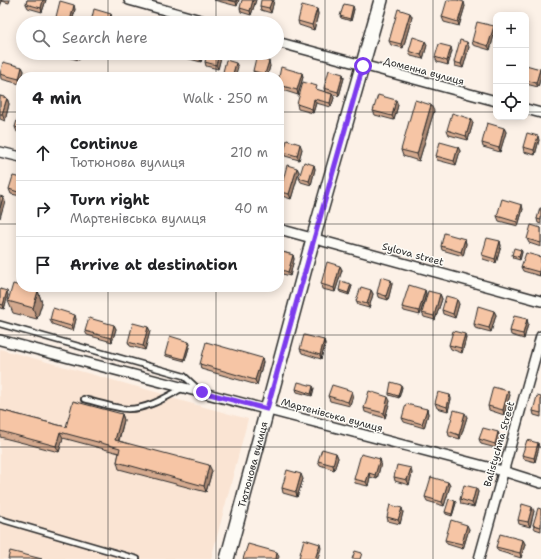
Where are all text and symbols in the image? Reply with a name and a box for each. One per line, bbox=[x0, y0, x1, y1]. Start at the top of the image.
map controls bbox=[493, 12, 529, 120]
button: + bbox=[493, 12, 529, 48]
search box bbox=[16, 16, 284, 60]
icon: search bbox=[30, 27, 52, 49]
text: Search here bbox=[62, 28, 148, 48]
button: − bbox=[493, 48, 529, 84]
street label: Доменна вулиця bbox=[382, 54, 466, 88]
route start bbox=[354, 57, 372, 75]
button: locate bbox=[493, 84, 529, 120]
text: 4 min bbox=[32, 87, 82, 109]
text: Walk · 250 m bbox=[183, 90, 268, 107]
text: Continue bbox=[70, 134, 138, 154]
icon: ahead bbox=[32, 142, 54, 164]
text: 210 m bbox=[230, 144, 268, 161]
text: Тютюнова вулиця bbox=[70, 154, 185, 171]
text: Turn right bbox=[70, 190, 150, 210]
icon: right bbox=[32, 198, 54, 220]
text: 40 m bbox=[234, 200, 268, 217]
text: Мартенівська вулиця bbox=[70, 210, 206, 227]
street label: Sylova street bbox=[381, 240, 445, 268]
icon: arrive bbox=[32, 254, 54, 276]
text: Arrive at destination bbox=[70, 255, 238, 275]
route end bbox=[193, 383, 211, 401]
street label: Мартенівська вулиця bbox=[280, 395, 384, 435]
street label: Balistychna Street bbox=[481, 400, 517, 488]
street label: Тютюнова вулиця bbox=[235, 420, 270, 509]

